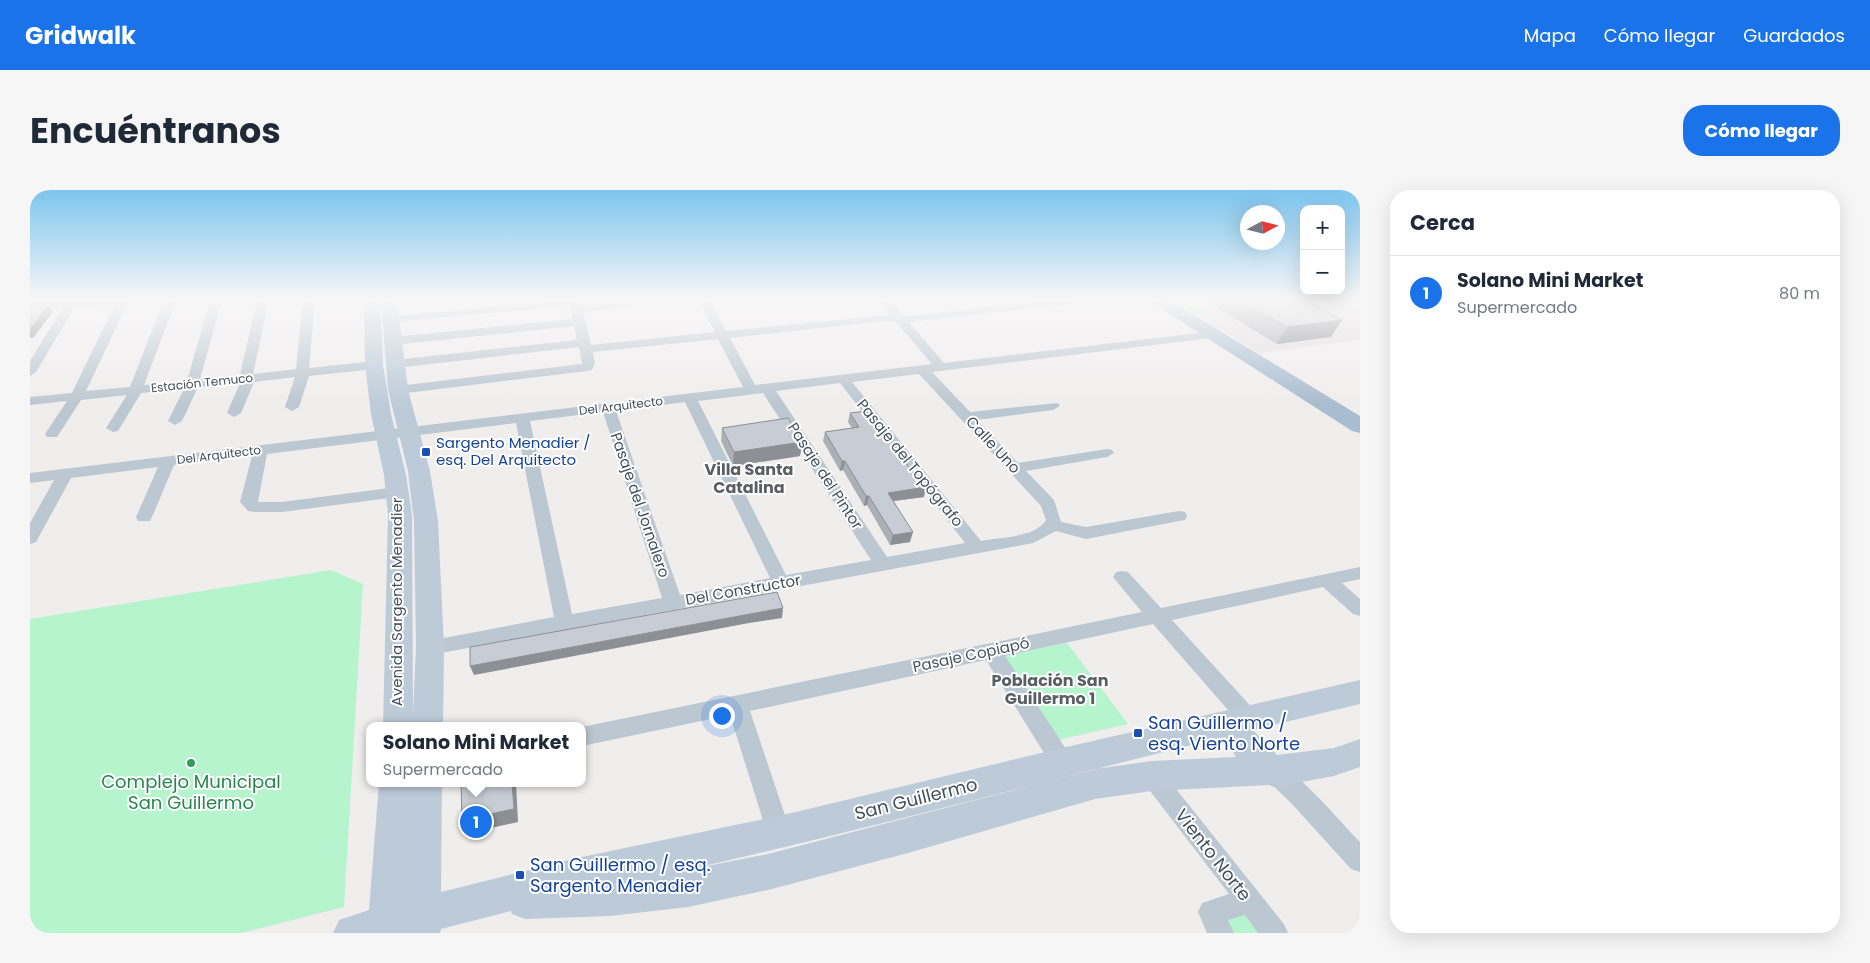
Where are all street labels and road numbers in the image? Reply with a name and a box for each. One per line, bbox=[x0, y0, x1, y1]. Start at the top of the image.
street label: Estación Temuco bbox=[150, 369, 254, 396]
street label: Del Arquitecto bbox=[578, 392, 664, 419]
street label: Pasaje del Topógrafo bbox=[852, 394, 969, 531]
street label: Calle Uno bbox=[961, 411, 1026, 478]
street label: Pasaje del Pintor bbox=[783, 418, 868, 534]
street label: Pasaje del Jornalero bbox=[606, 430, 675, 580]
street label: Del Arquitecto bbox=[176, 441, 262, 468]
street label: Avenida Sargento Menadier bbox=[386, 497, 407, 706]
street label: Del Constructor bbox=[684, 569, 803, 610]
street label: Pasaje Copiapó bbox=[911, 632, 1031, 677]
street label: San Guillermo bbox=[852, 771, 980, 826]
street label: Viento Norte bbox=[1169, 803, 1257, 906]

